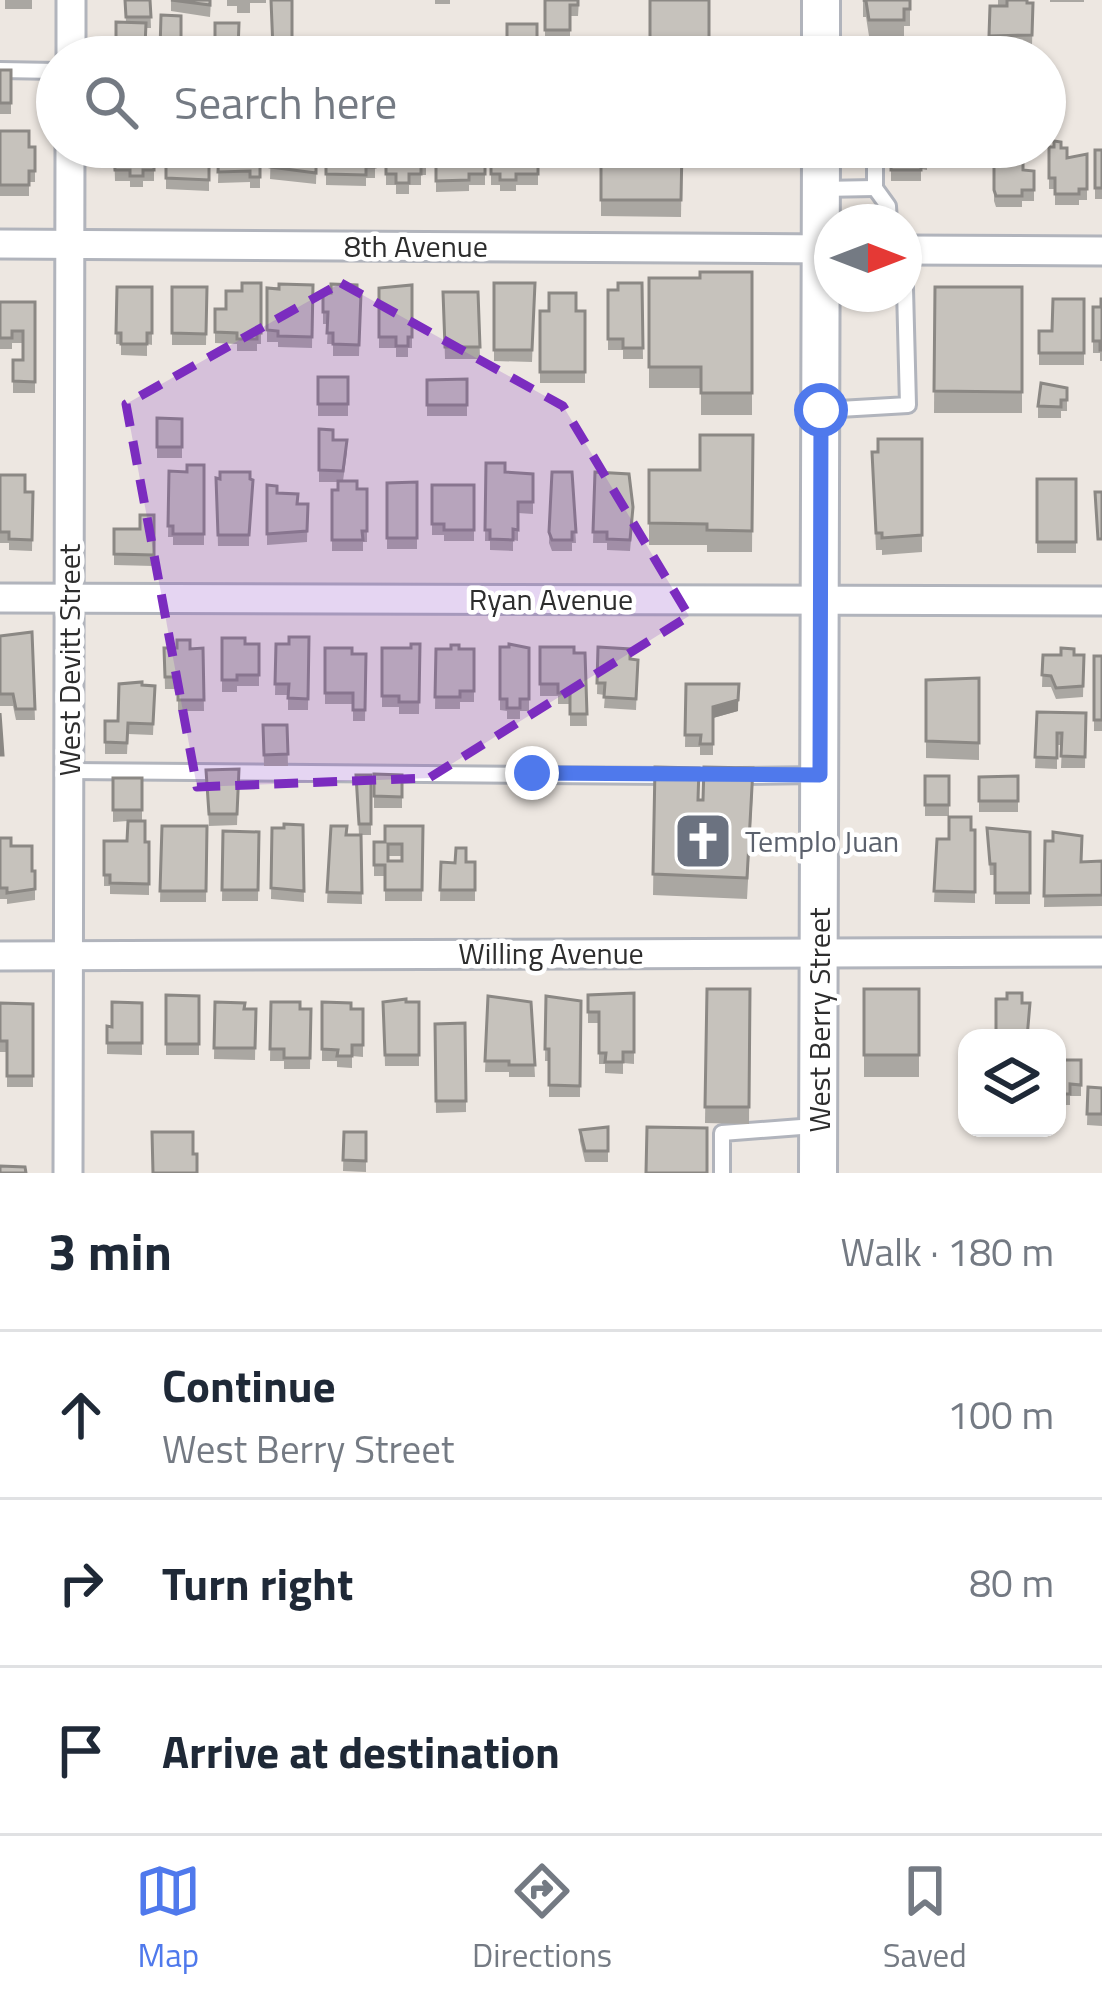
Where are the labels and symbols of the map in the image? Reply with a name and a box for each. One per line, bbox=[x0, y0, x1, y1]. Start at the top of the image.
north arrow bbox=[814, 204, 922, 312]
street label: 8th Avenue bbox=[344, 223, 488, 269]
route start bbox=[794, 383, 848, 437]
street label: West Devitt Street bbox=[46, 543, 92, 776]
street label: Ryan Avenue bbox=[469, 576, 633, 622]
route end bbox=[505, 746, 559, 800]
church icon: Templo Juan bbox=[672, 810, 734, 872]
place label: Templo Juan bbox=[745, 818, 899, 864]
street label: West Berry Street bbox=[796, 907, 842, 1133]
street label: Willing Avenue bbox=[458, 930, 644, 976]

